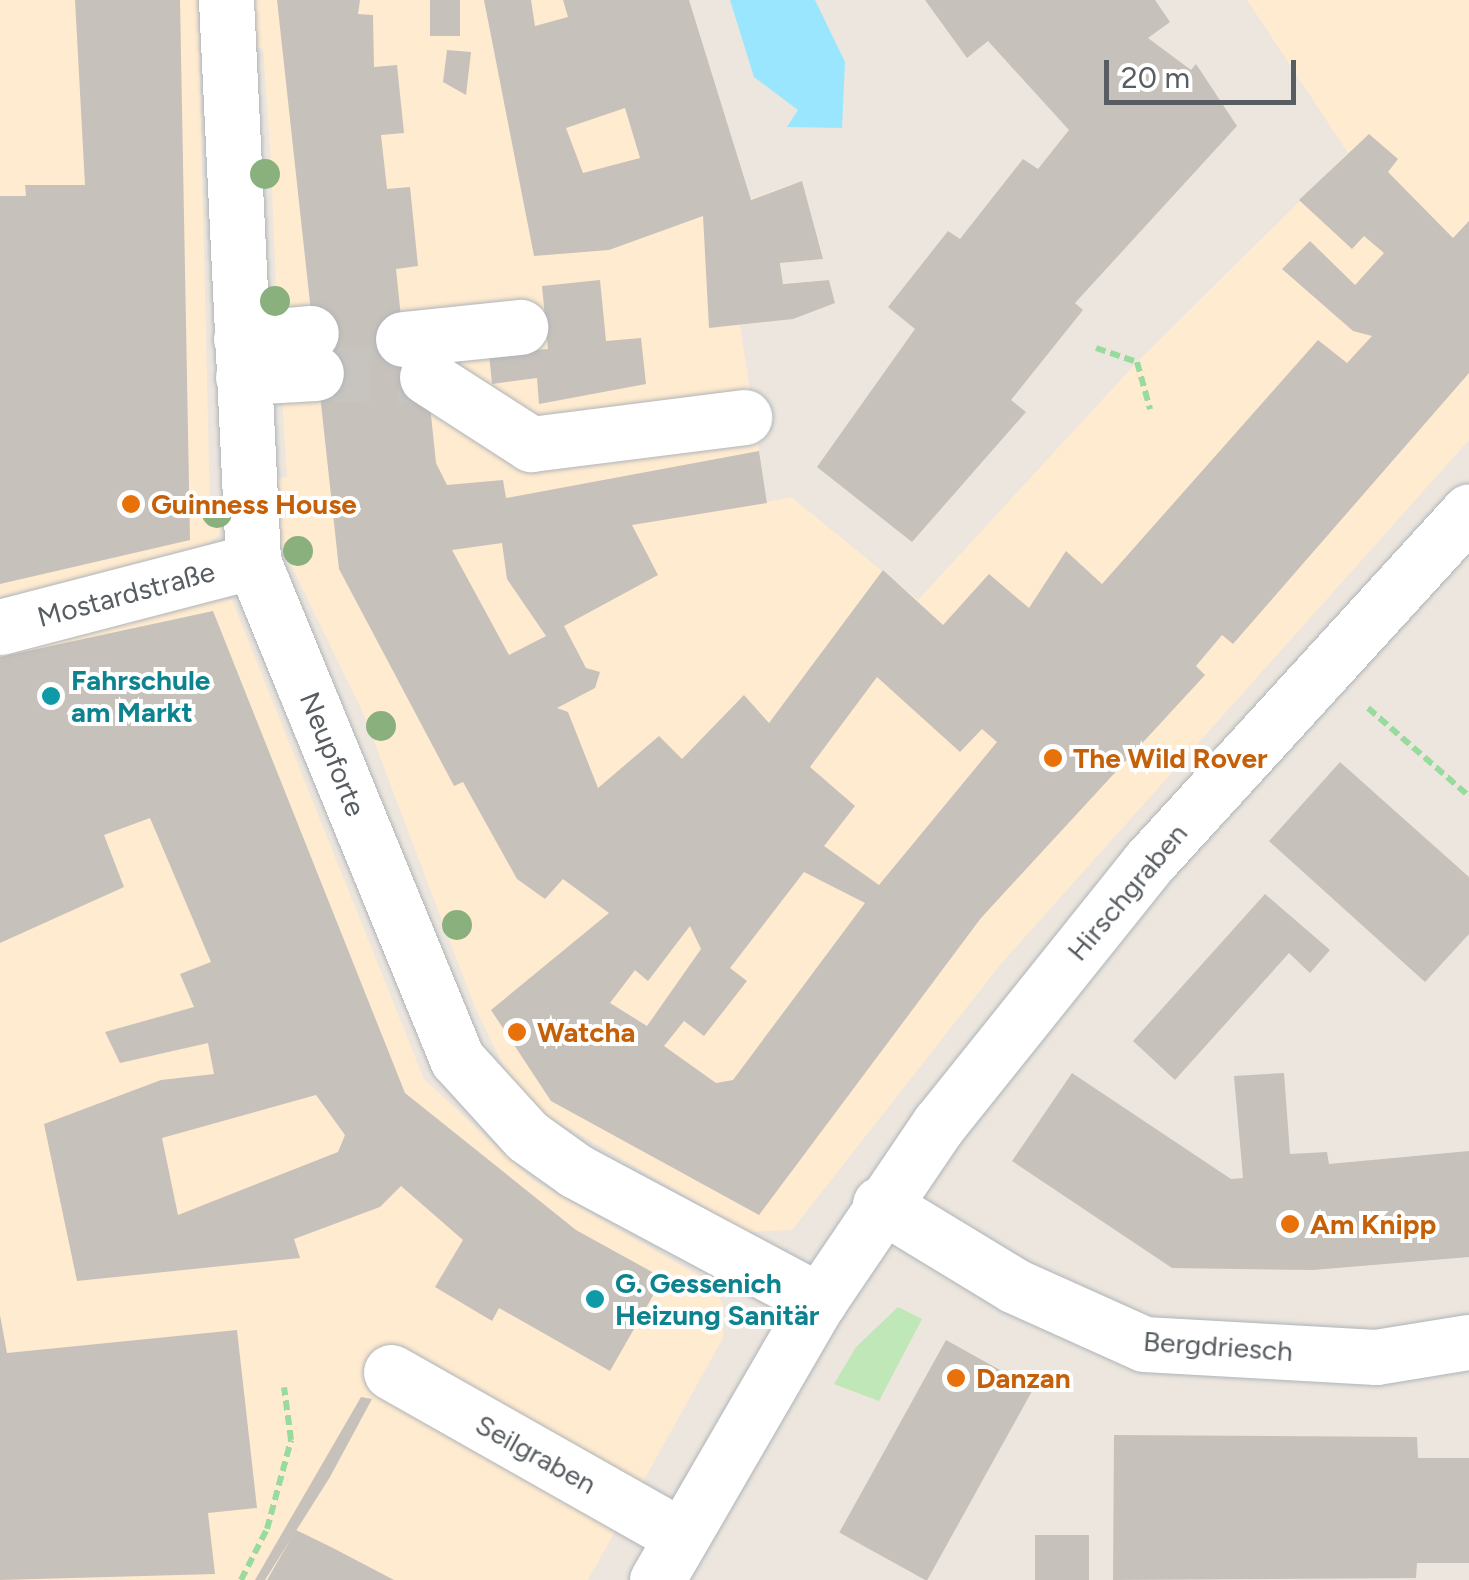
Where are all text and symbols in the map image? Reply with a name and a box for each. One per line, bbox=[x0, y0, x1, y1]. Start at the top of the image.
scale bar bbox=[1109, 40, 1302, 102]
text: 20 m bbox=[1121, 59, 1190, 96]
place label: Guinness House bbox=[151, 487, 357, 521]
marker: Guinness House bbox=[120, 493, 142, 515]
street label: Mostardstraße bbox=[34, 554, 218, 634]
place label: Fahrschule am Markt bbox=[71, 663, 210, 729]
marker: Fahrschule am Markt bbox=[40, 685, 62, 707]
street label: Neupforte bbox=[293, 687, 373, 821]
place label: The Wild Rover bbox=[1073, 741, 1268, 775]
marker: The Wild Rover bbox=[1042, 747, 1064, 769]
street label: Hirschgraben bbox=[1060, 817, 1194, 967]
place label: Watcha bbox=[537, 1015, 635, 1049]
marker: Watcha bbox=[506, 1021, 528, 1043]
place label: Am Knipp bbox=[1310, 1207, 1436, 1241]
marker: Am Knipp bbox=[1279, 1213, 1301, 1235]
place label: G. Gessenich Heizung Sanitär bbox=[615, 1266, 819, 1332]
marker: G. Gessenich Heizung Sanitär bbox=[584, 1288, 606, 1310]
street label: Bergdriesch bbox=[1142, 1324, 1294, 1368]
place label: Danzan bbox=[976, 1361, 1071, 1395]
marker: Danzan bbox=[945, 1367, 967, 1389]
street label: Seilgraben bbox=[470, 1407, 602, 1501]

